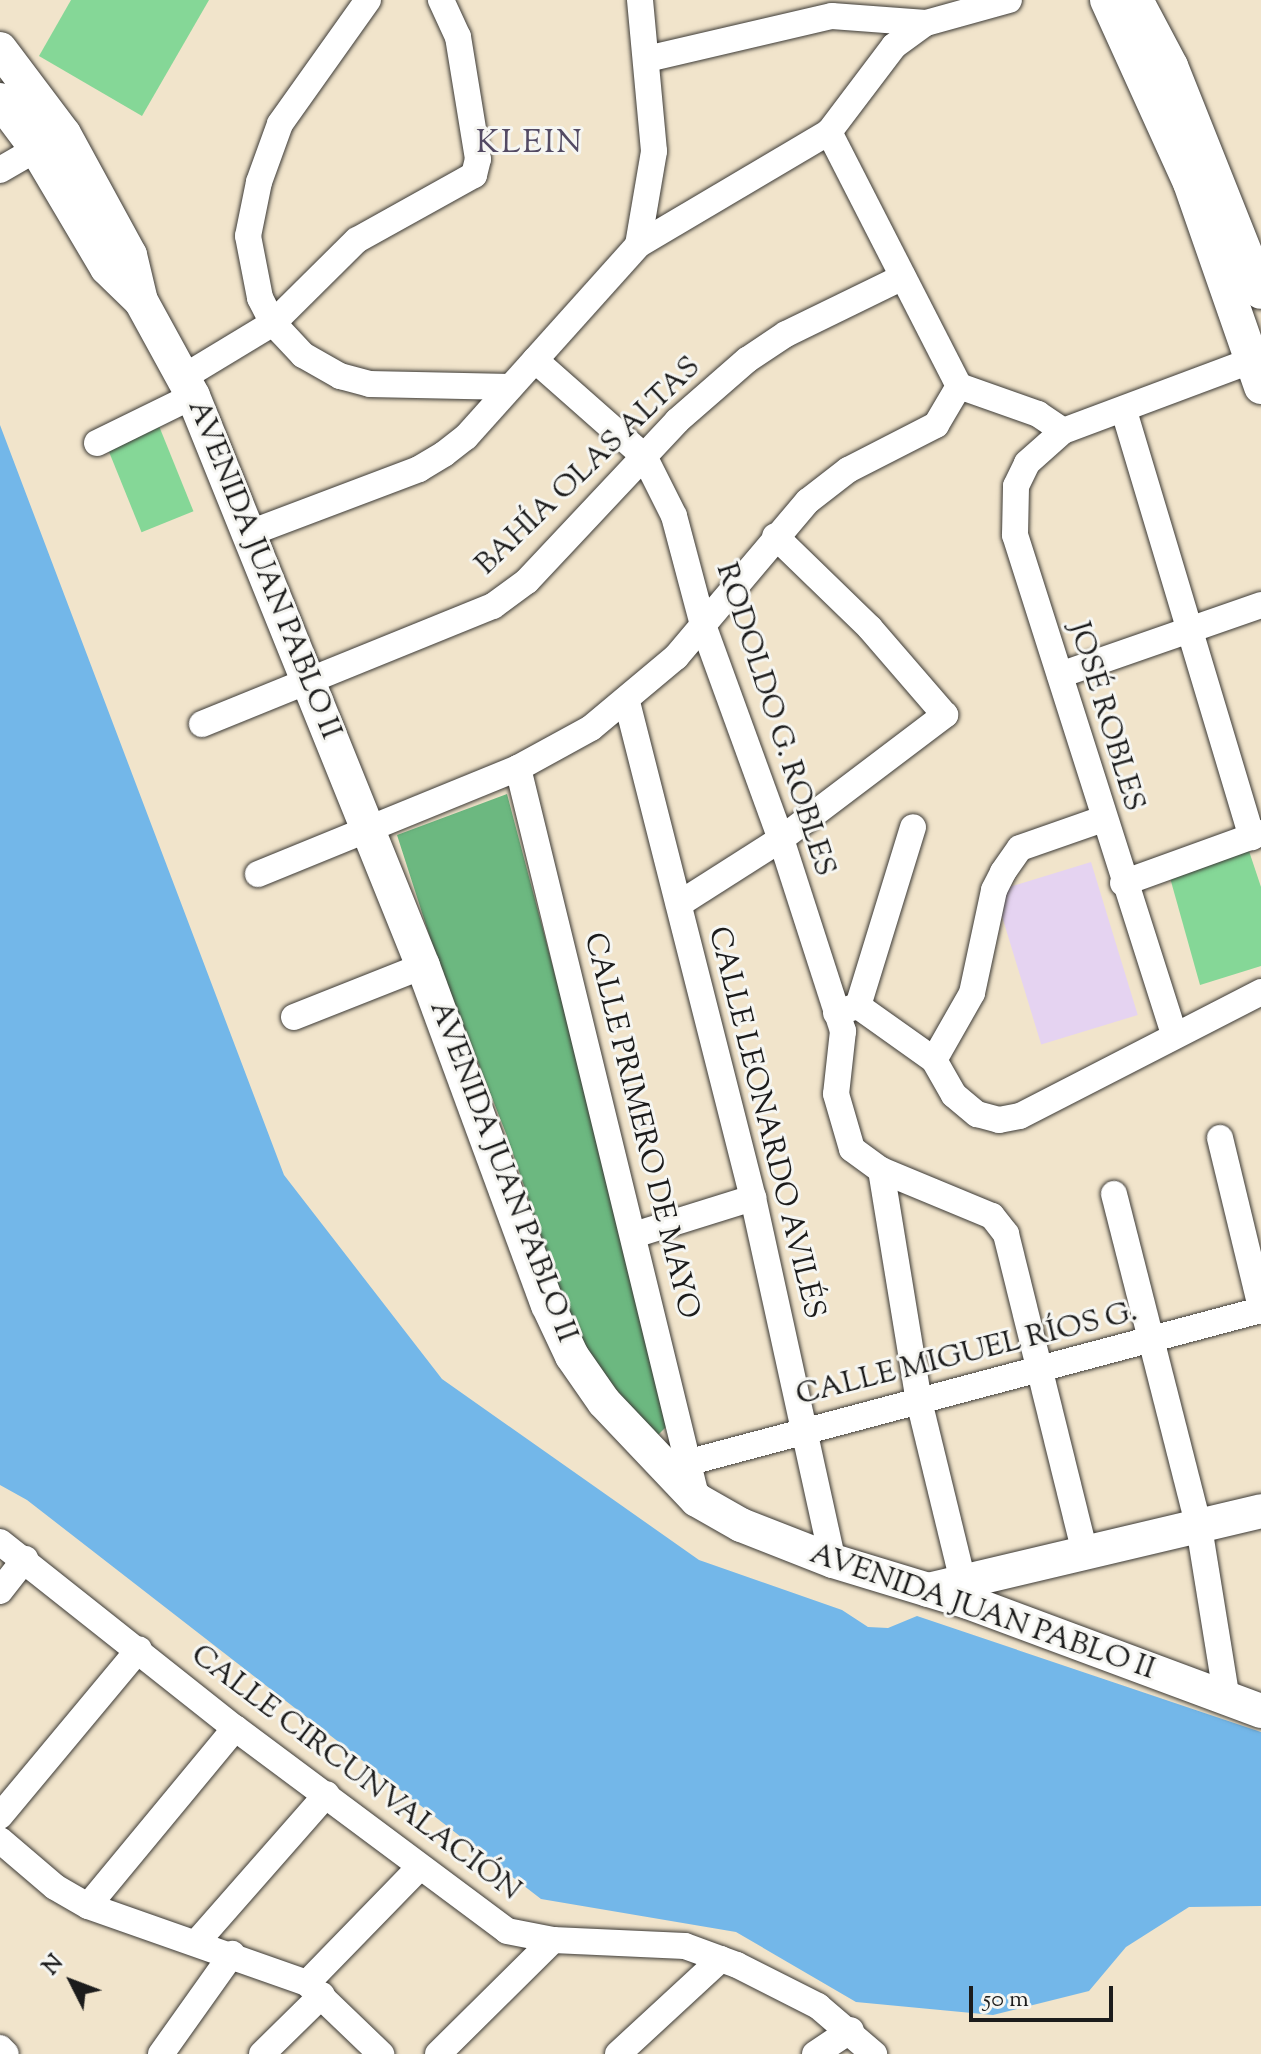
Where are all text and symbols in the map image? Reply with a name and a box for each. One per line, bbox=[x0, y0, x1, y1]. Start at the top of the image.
district label: KLEIN bbox=[476, 125, 584, 163]
street label: BAHÍA OLAS ALTAS bbox=[469, 350, 709, 584]
street label: AVENIDA JUAN PABLO II bbox=[178, 395, 348, 745]
street label: RODOLDO G. ROBLES bbox=[706, 559, 842, 881]
street label: JOSÉ ROBLES bbox=[1059, 618, 1151, 816]
street label: CALLE LEONARDO AVILÉS bbox=[699, 923, 831, 1323]
street label: CALLE PRIMERO DE MAYO bbox=[575, 929, 705, 1323]
street label: AVENIDA JUAN PABLO II bbox=[420, 996, 584, 1348]
street label: CALLE MIGUEL RÍOS G. bbox=[793, 1295, 1141, 1415]
street label: AVENIDA JUAN PABLO II bbox=[805, 1537, 1159, 1689]
street label: CALLE CIRCUNVALACIÓN bbox=[183, 1638, 527, 1910]
north arrow bbox=[32, 1942, 112, 2022]
text: N bbox=[36, 1949, 72, 1983]
scale bar bbox=[973, 1970, 1117, 2020]
text: 50 m bbox=[983, 1983, 1029, 2017]

